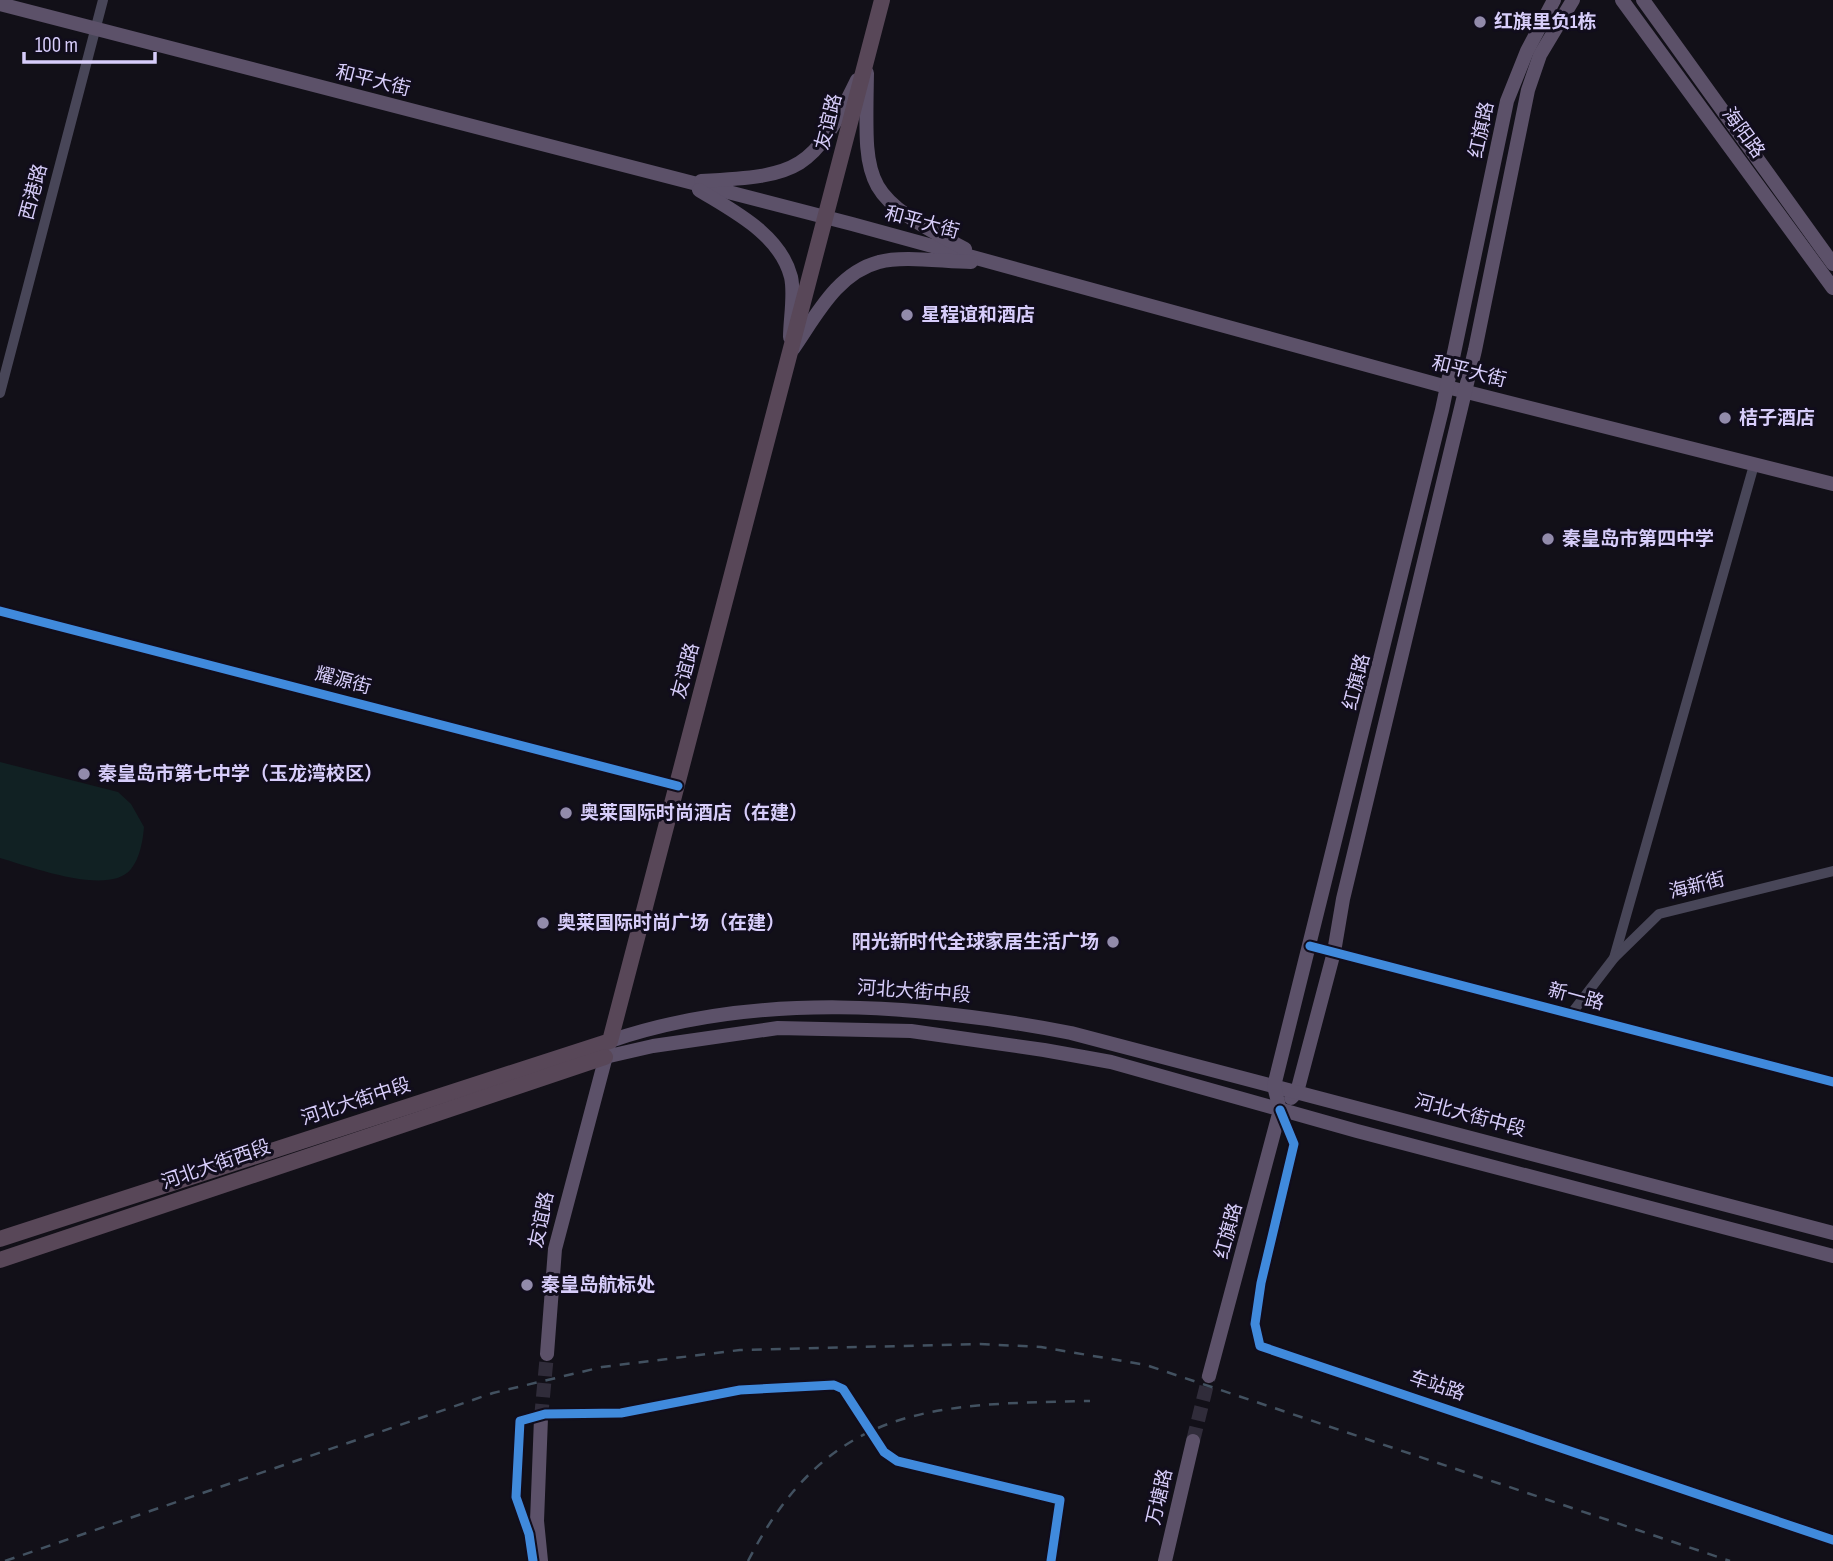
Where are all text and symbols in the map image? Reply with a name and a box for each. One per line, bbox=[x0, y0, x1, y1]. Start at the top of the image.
place label: 红旗里负1栋 bbox=[1494, 11, 1596, 34]
marker: 红旗里负1栋 bbox=[1472, 14, 1488, 30]
scale bar bbox=[24, 21, 156, 65]
text: 100 m bbox=[35, 33, 78, 58]
street label: 和平大街 bbox=[333, 61, 413, 101]
street label: 友谊路 bbox=[811, 92, 847, 152]
street label: 红旗路 bbox=[1465, 100, 1499, 160]
street label: 海阳路 bbox=[1717, 103, 1769, 163]
street label: 西港路 bbox=[16, 161, 52, 223]
street label: 和平大街 bbox=[882, 202, 962, 244]
place label: 星程谊和酒店 bbox=[921, 304, 1035, 327]
marker: 星程谊和酒店 bbox=[899, 307, 915, 323]
street label: 和平大街 bbox=[1429, 352, 1509, 392]
place label: 桔子酒店 bbox=[1739, 407, 1815, 430]
marker: 桔子酒店 bbox=[1717, 410, 1733, 426]
place label: 秦皇岛市第四中学 bbox=[1562, 528, 1714, 551]
marker: 秦皇岛市第四中学 bbox=[1540, 531, 1556, 547]
street label: 友谊路 bbox=[668, 640, 704, 702]
street label: 红旗路 bbox=[1339, 652, 1375, 712]
street label: 耀源街 bbox=[312, 663, 374, 699]
place label: 秦皇岛市第七中学（玉龙湾校区） bbox=[98, 763, 383, 786]
marker: 秦皇岛市第七中学（玉龙湾校区） bbox=[76, 766, 92, 782]
place label: 奥莱国际时尚酒店（在建） bbox=[580, 802, 808, 825]
marker: 奥莱国际时尚酒店（在建） bbox=[558, 805, 574, 821]
street label: 海新街 bbox=[1667, 868, 1727, 904]
place label: 奥莱国际时尚广场（在建） bbox=[557, 912, 785, 935]
marker: 奥莱国际时尚广场（在建） bbox=[535, 915, 551, 931]
place label: 阳光新时代全球家居生活广场 bbox=[852, 931, 1099, 954]
marker: 阳光新时代全球家居生活广场 bbox=[1105, 934, 1121, 950]
street label: 河北大街中段 bbox=[856, 977, 972, 1007]
street label: 新一路 bbox=[1545, 979, 1607, 1015]
street label: 河北大街中段 bbox=[298, 1073, 414, 1131]
street label: 河北大街中段 bbox=[1412, 1090, 1528, 1142]
street label: 河北大街西段 bbox=[158, 1136, 274, 1194]
street label: 友谊路 bbox=[525, 1190, 559, 1250]
street label: 红旗路 bbox=[1211, 1200, 1247, 1262]
place label: 秦皇岛航标处 bbox=[541, 1274, 655, 1297]
marker: 秦皇岛航标处 bbox=[519, 1277, 535, 1293]
street label: 车站路 bbox=[1406, 1366, 1468, 1406]
street label: 万塘路 bbox=[1142, 1467, 1178, 1527]

